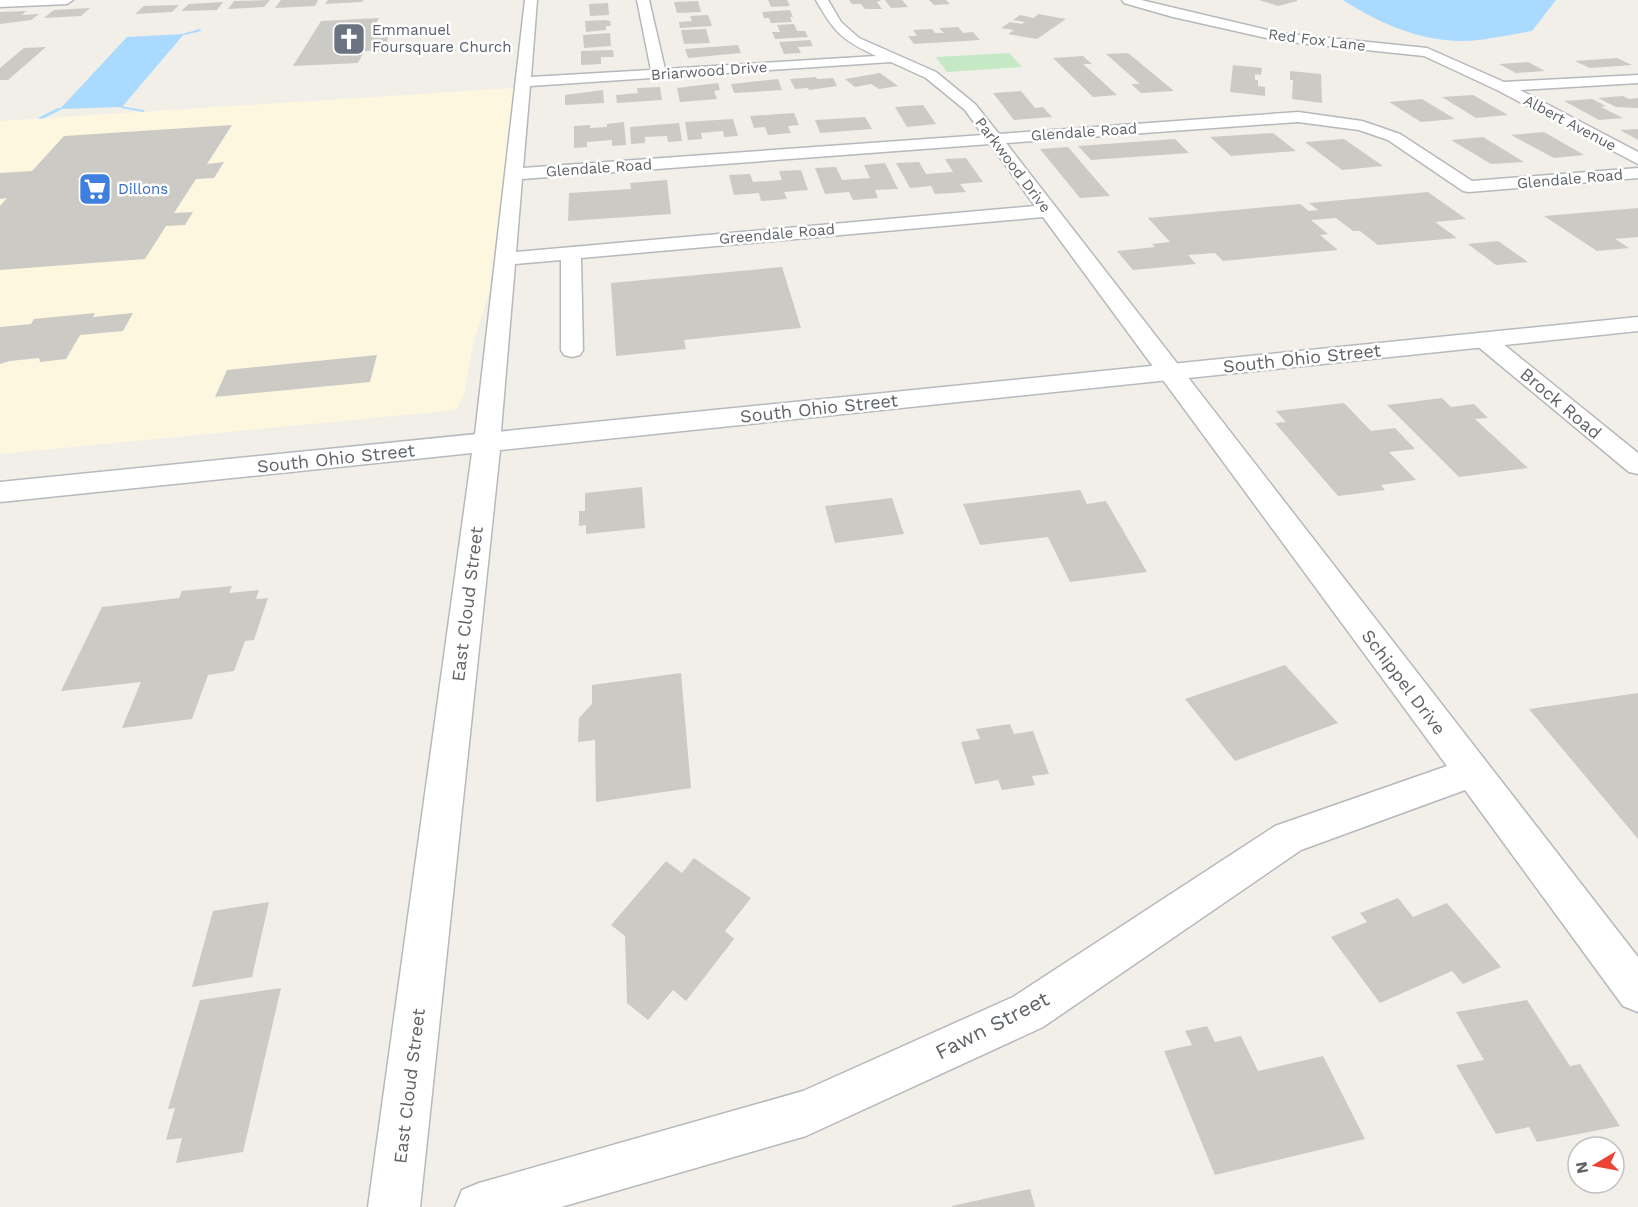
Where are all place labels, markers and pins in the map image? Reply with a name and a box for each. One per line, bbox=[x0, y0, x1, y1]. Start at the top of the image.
church icon: Emmanuel Foursquare Church bbox=[331, 21, 367, 57]
place label: Emmanuel Foursquare Church bbox=[372, 21, 512, 56]
supermarket icon: Dillons bbox=[77, 171, 113, 207]
place label: Dillons bbox=[118, 180, 168, 198]

